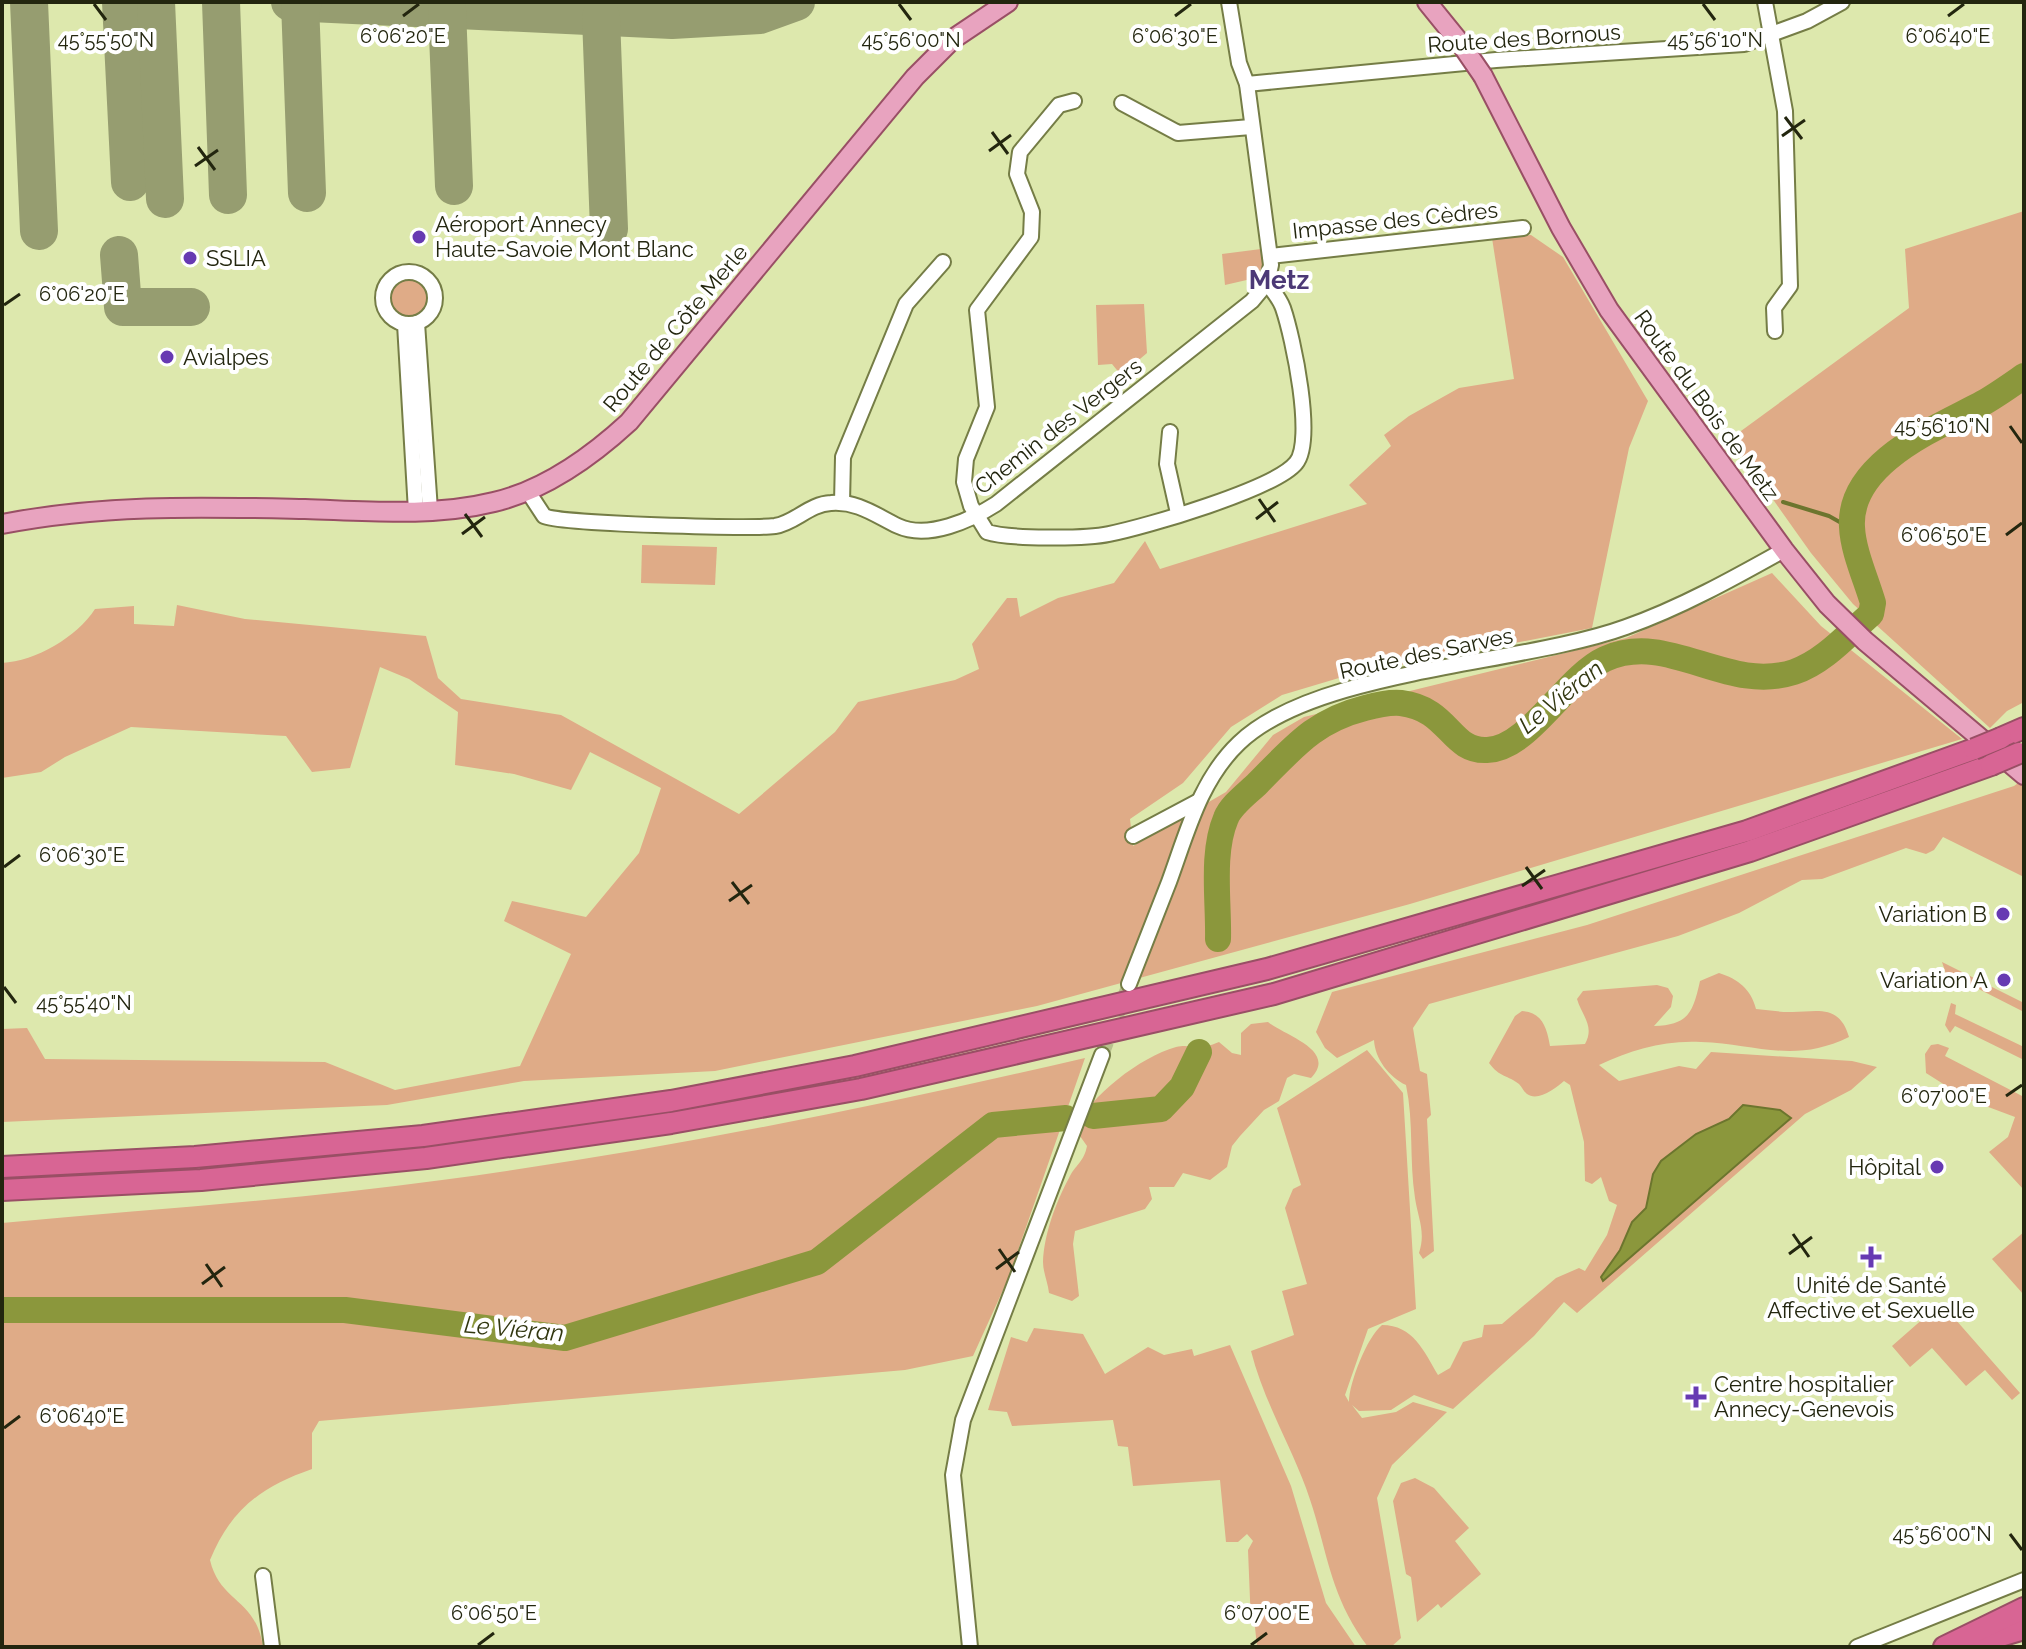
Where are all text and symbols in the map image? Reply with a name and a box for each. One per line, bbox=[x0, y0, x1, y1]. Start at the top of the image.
street label: Route des Bornous bbox=[1426, 18, 1622, 58]
text: 6°06'20"E bbox=[360, 24, 446, 48]
text: 6°06'30"E bbox=[1132, 24, 1218, 48]
text: 6°06'40"E bbox=[1906, 24, 1990, 48]
text: 45°55'50"N bbox=[58, 28, 154, 52]
text: 45°56'00"N bbox=[861, 28, 961, 52]
text: 45°56'10"N bbox=[1667, 28, 1763, 52]
street label: Impasse des Cèdres bbox=[1291, 196, 1499, 244]
place label: Aéroport Annecy Haute-Savoie Mont Blanc bbox=[435, 211, 694, 262]
marker: Aéroport Annecy Haute-Savoie Mont Blanc bbox=[410, 228, 428, 246]
street label: Route de Côte Merle bbox=[597, 239, 753, 417]
place label: SSLIA bbox=[206, 245, 266, 271]
marker: SSLIA bbox=[181, 249, 199, 267]
district label: Metz bbox=[1249, 265, 1309, 295]
text: 6°06'20"E bbox=[39, 282, 125, 306]
street label: Route du Bois de Metz bbox=[1629, 305, 1785, 506]
place label: Avialpes bbox=[183, 344, 269, 370]
marker: Avialpes bbox=[158, 348, 176, 366]
street label: Chemin des Vergers bbox=[969, 353, 1147, 499]
text: 45°56'10"N bbox=[1894, 414, 1990, 438]
text: 6°06'50"E bbox=[1901, 523, 1987, 547]
street label: Route des Sarves bbox=[1337, 622, 1515, 684]
water label: Le Viéran bbox=[1513, 654, 1609, 739]
text: 6°06'30"E bbox=[39, 843, 125, 867]
place label: Variation B bbox=[1878, 901, 1987, 927]
marker: Variation B bbox=[1994, 905, 2012, 923]
place label: Variation A bbox=[1880, 967, 1988, 993]
marker: Variation A bbox=[1995, 971, 2013, 989]
text: 45°55'40"N bbox=[36, 991, 132, 1015]
text: 6°07'00"E bbox=[1901, 1084, 1987, 1108]
place label: Hôpital bbox=[1848, 1154, 1921, 1180]
marker: Hôpital bbox=[1928, 1158, 1946, 1176]
marker: Unité de Santé Affective et Sexuelle bbox=[1860, 1246, 1882, 1268]
place label: Unité de Santé Affective et Sexuelle bbox=[1767, 1272, 1975, 1323]
water label: Le Viéran bbox=[463, 1310, 565, 1347]
place label: Centre hospitalier Annecy-Genevois bbox=[1714, 1371, 1894, 1422]
marker: Centre hospitalier Annecy-Genevois bbox=[1685, 1386, 1707, 1408]
text: 6°06'40"E bbox=[40, 1404, 124, 1428]
text: 45°56'00"N bbox=[1892, 1522, 1992, 1546]
text: 6°06'50"E bbox=[451, 1601, 537, 1625]
text: 6°07'00"E bbox=[1224, 1601, 1310, 1625]

